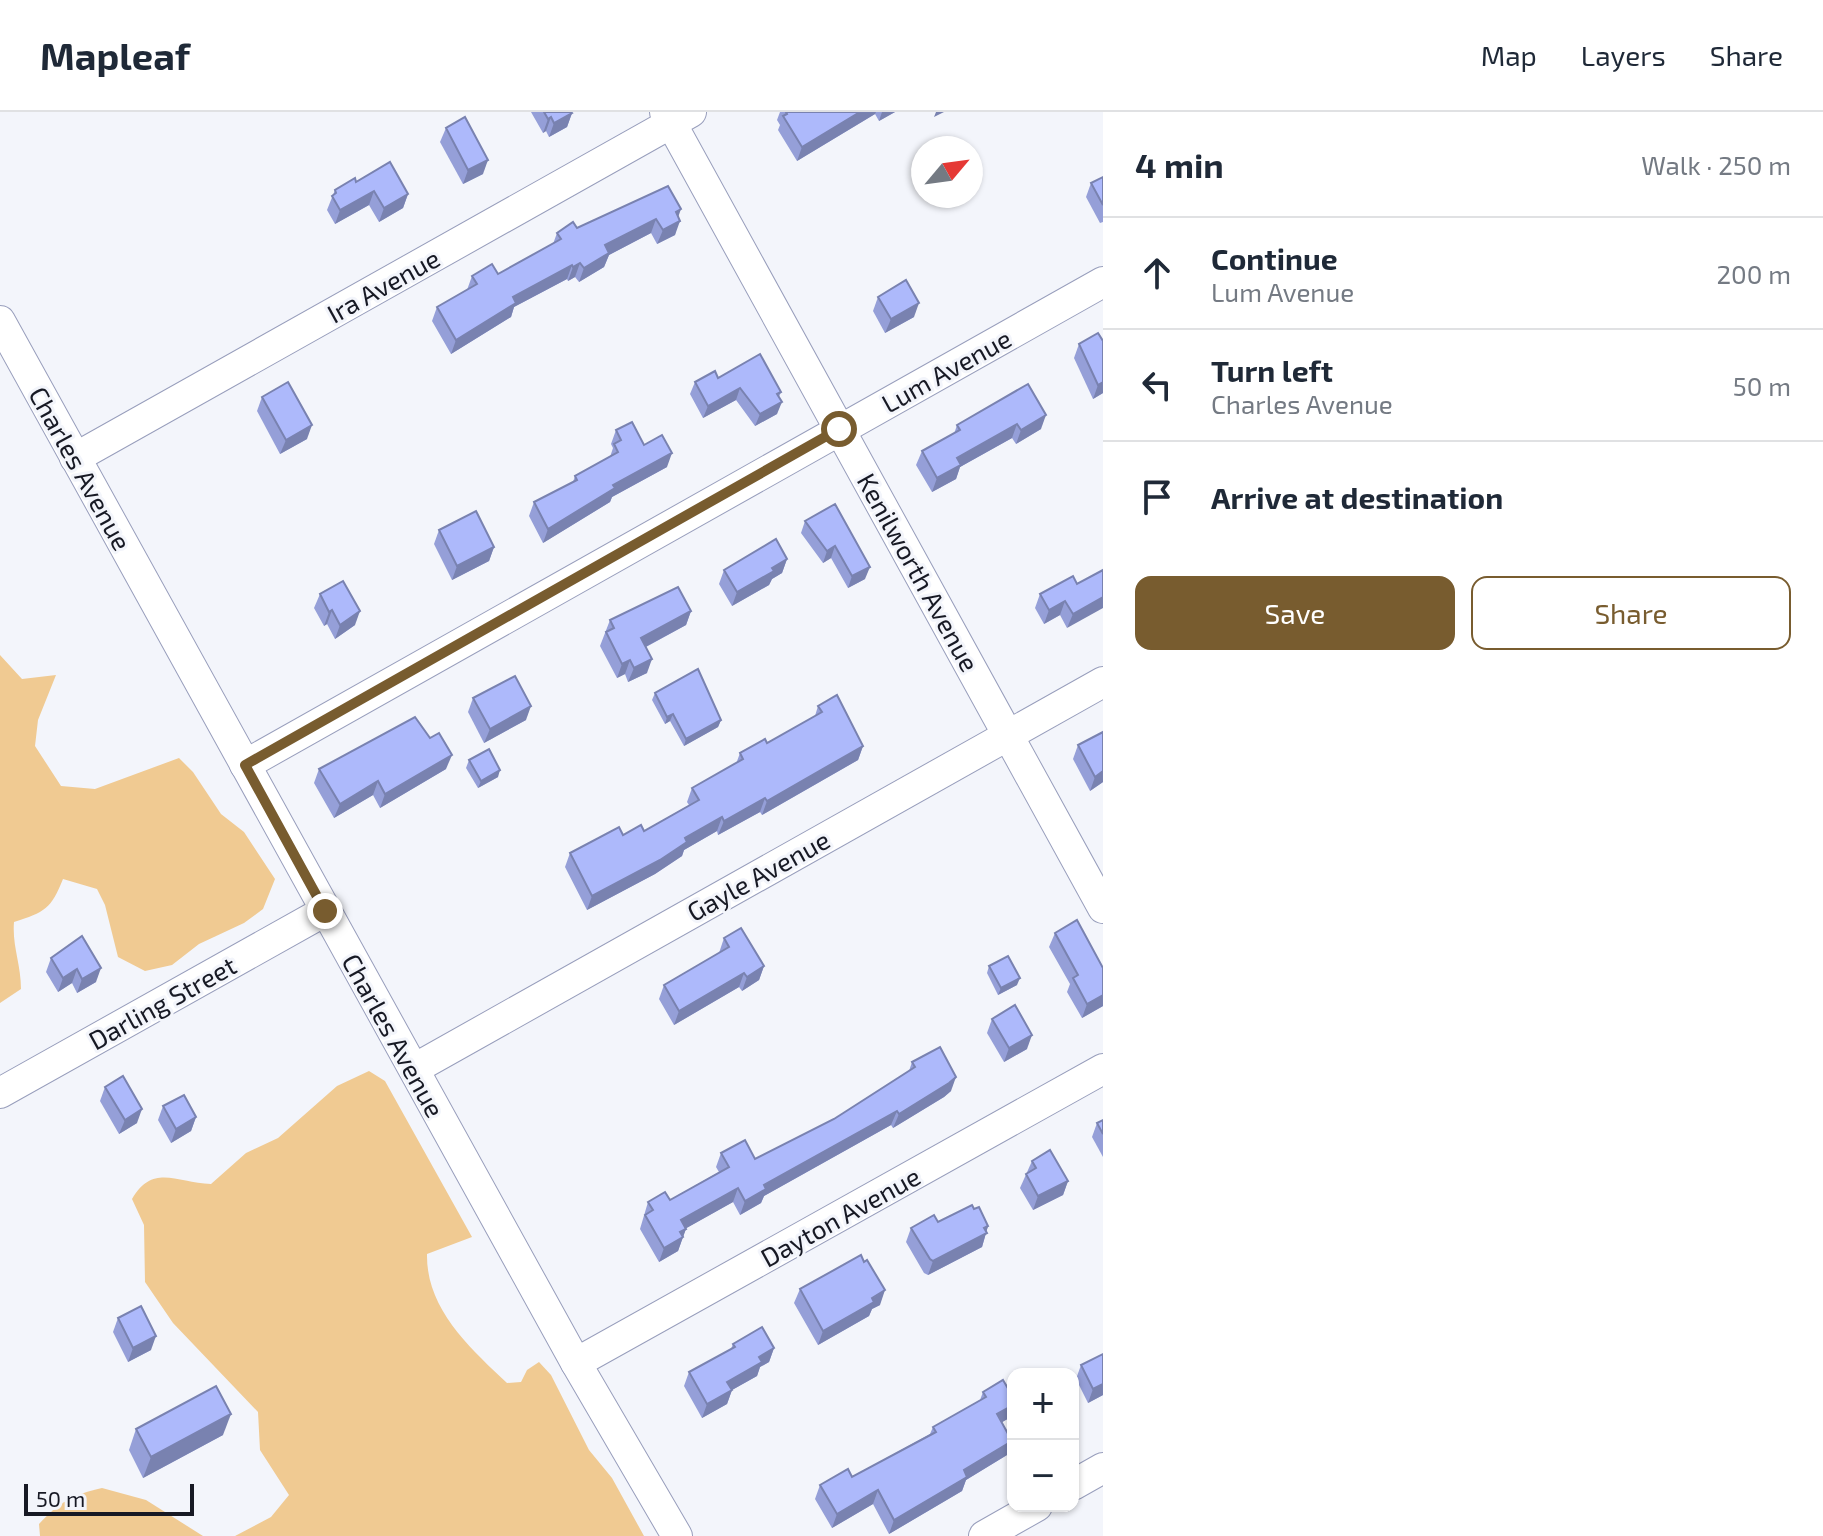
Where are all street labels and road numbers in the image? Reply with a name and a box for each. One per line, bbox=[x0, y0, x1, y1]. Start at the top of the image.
street label: Ira Avenue bbox=[321, 241, 445, 329]
street label: Lum Avenue bbox=[876, 322, 1016, 418]
street label: Charles Avenue bbox=[23, 381, 139, 555]
street label: Kenilworth Avenue bbox=[852, 468, 986, 676]
street label: Gayle Avenue bbox=[681, 823, 835, 927]
street label: Charles Avenue bbox=[336, 948, 452, 1122]
street label: Darling Street bbox=[83, 949, 241, 1055]
street label: Dayton Avenue bbox=[755, 1159, 925, 1273]

